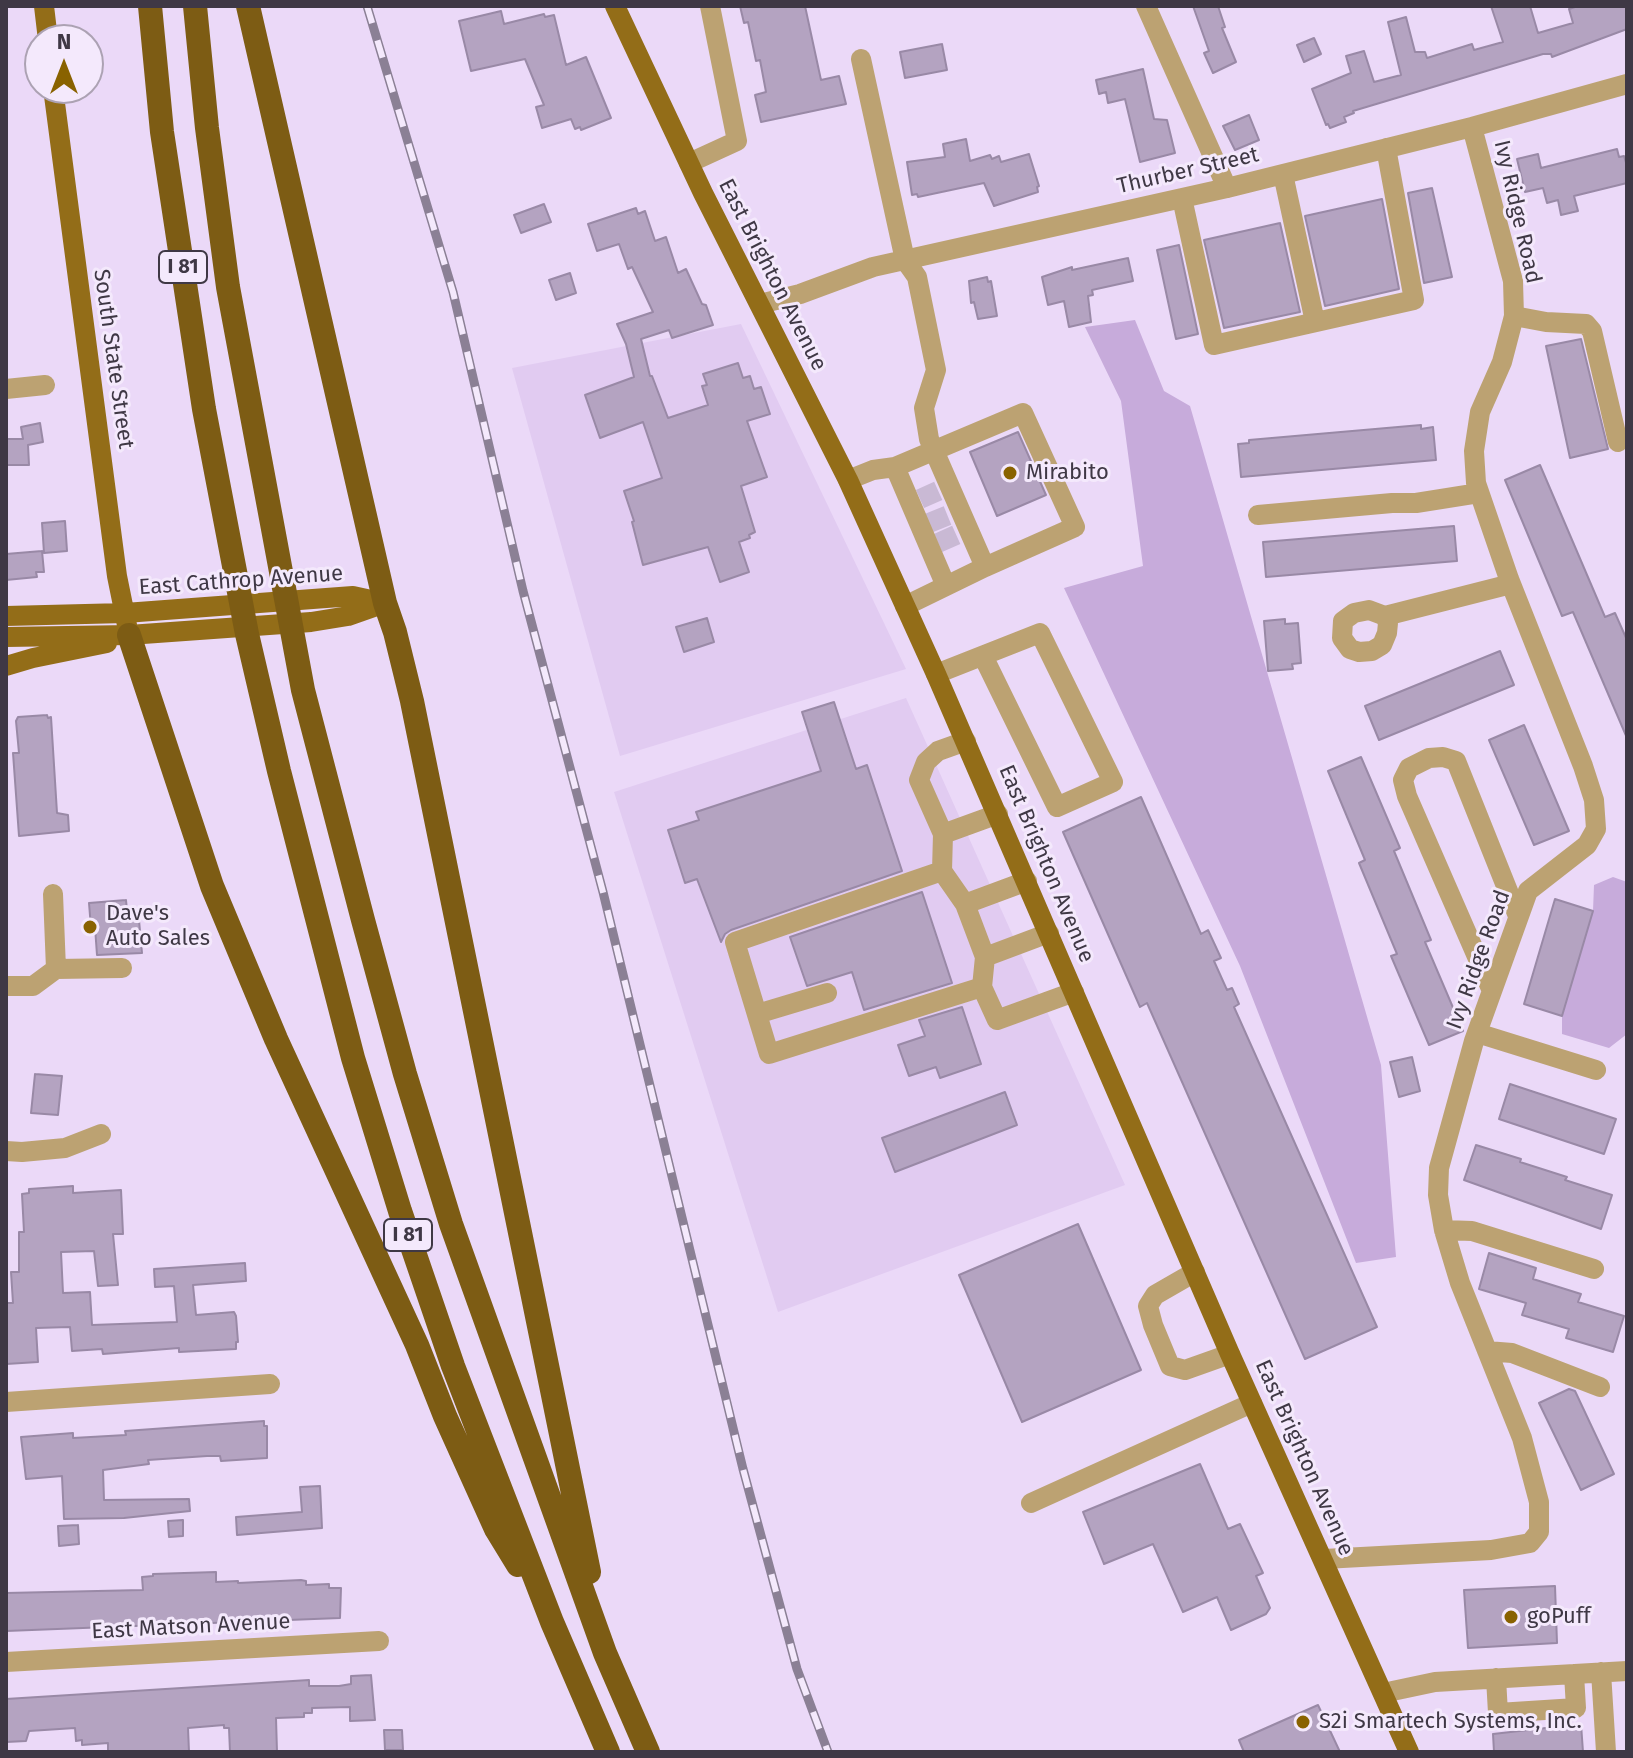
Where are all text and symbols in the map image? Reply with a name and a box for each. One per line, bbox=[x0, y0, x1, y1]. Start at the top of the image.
north arrow bbox=[24, 24, 104, 104]
text: N bbox=[57, 28, 71, 55]
street label: Ivy Ridge Road bbox=[1488, 138, 1546, 286]
street label: Thurber Street bbox=[1115, 142, 1261, 200]
street label: East Brighton Avenue bbox=[712, 175, 832, 375]
road number: I 81 bbox=[159, 251, 207, 283]
street label: South State Street bbox=[87, 267, 139, 451]
place label: Mirabito bbox=[1026, 460, 1109, 486]
marker: Mirabito bbox=[1001, 464, 1019, 482]
street label: East Cathrop Avenue bbox=[138, 561, 344, 601]
street label: East Brighton Avenue bbox=[992, 761, 1100, 967]
street label: Ivy Ridge Road bbox=[1442, 887, 1516, 1033]
place label: Dave's Auto Sales bbox=[106, 901, 210, 952]
marker: Dave's Auto Sales bbox=[81, 918, 99, 936]
road number: I 81 bbox=[384, 1219, 432, 1251]
street label: East Brighton Avenue bbox=[1249, 1356, 1359, 1560]
place label: goPuff bbox=[1527, 1604, 1591, 1630]
marker: goPuff bbox=[1502, 1608, 1520, 1626]
street label: East Matson Avenue bbox=[91, 1609, 291, 1645]
place label: S2i Smartech Systems, Inc. bbox=[1319, 1709, 1582, 1735]
marker: S2i Smartech Systems, Inc. bbox=[1294, 1713, 1312, 1731]

